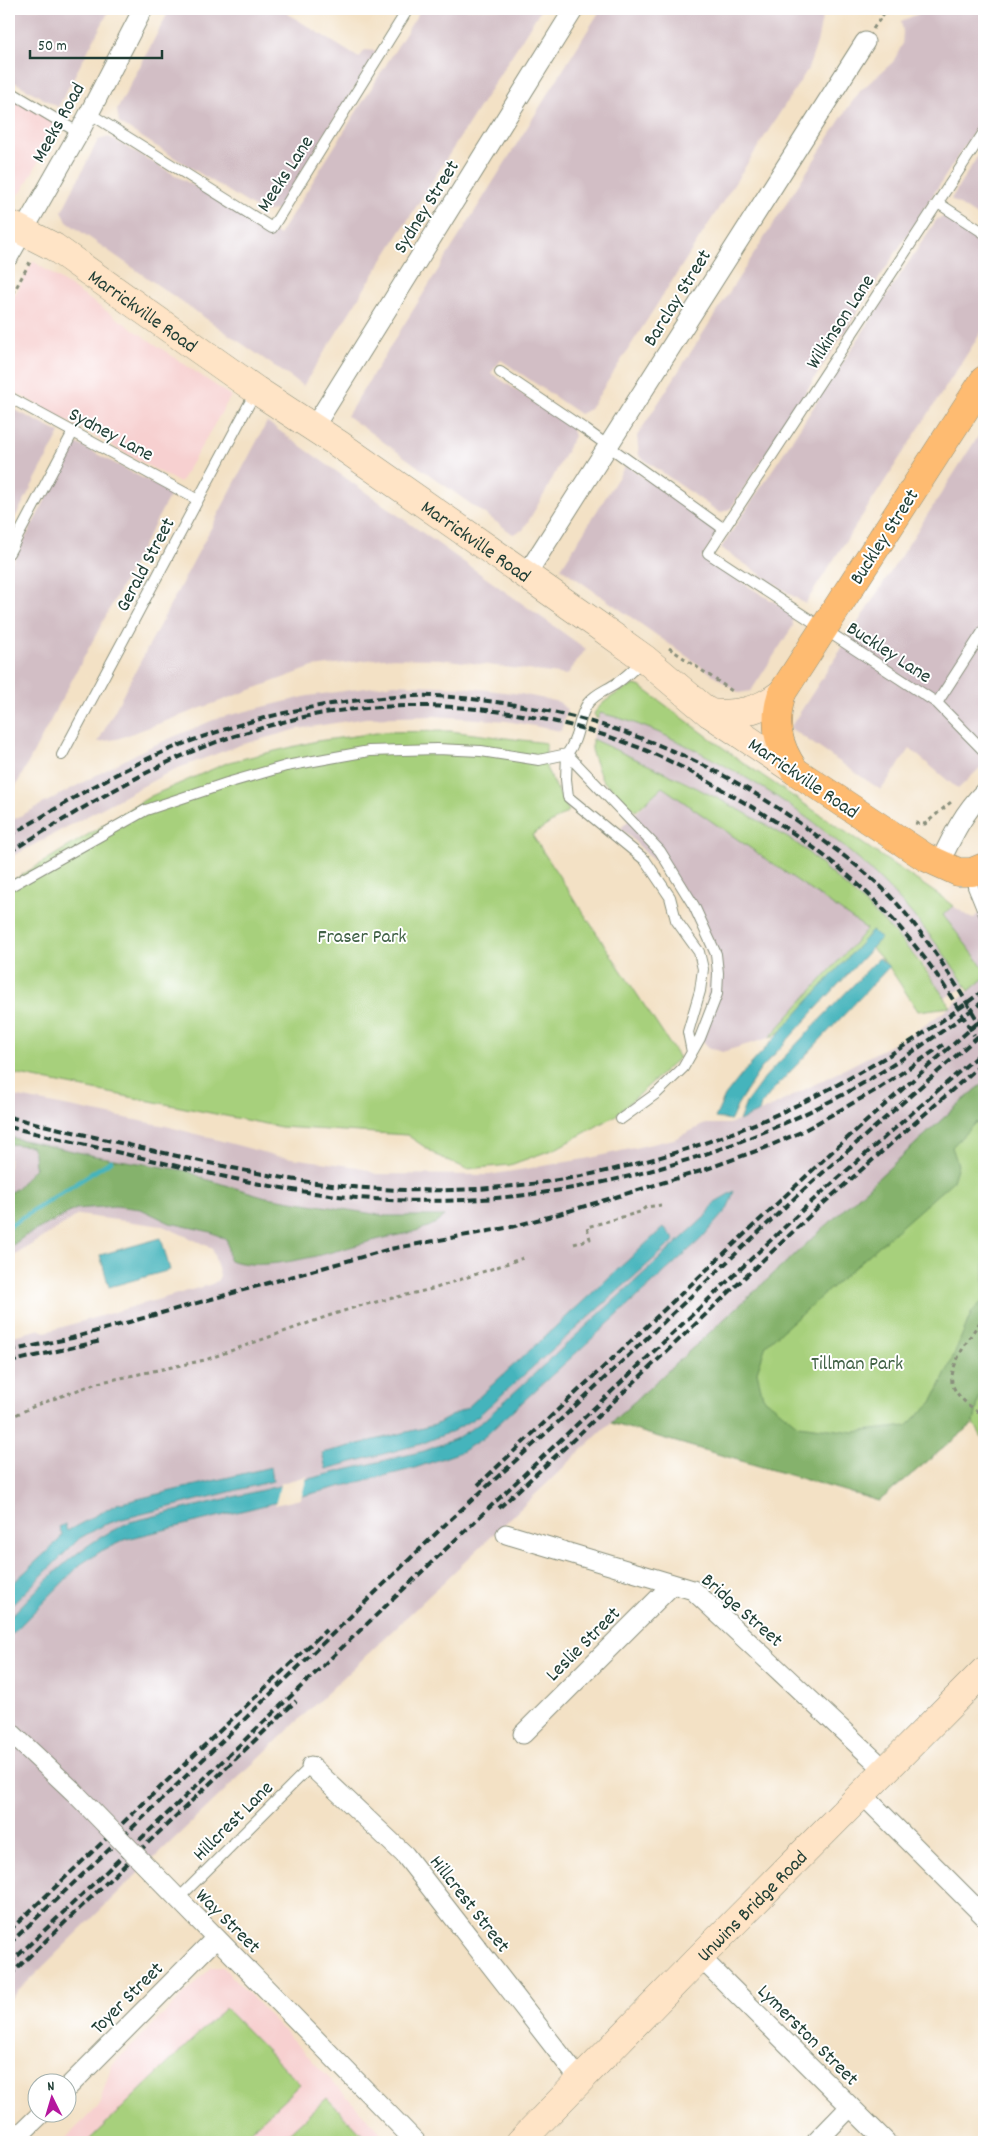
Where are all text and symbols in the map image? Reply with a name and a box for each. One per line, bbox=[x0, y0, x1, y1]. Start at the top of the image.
scale bar bbox=[30, 28, 162, 60]
text: 50 m bbox=[38, 36, 67, 58]
street label: Meeks Road bbox=[26, 78, 93, 169]
street label: Meeks Lane bbox=[251, 131, 322, 218]
street label: Sydney Street bbox=[388, 155, 467, 260]
street label: Barclay Street bbox=[638, 245, 719, 353]
street label: Marrickville Road bbox=[81, 264, 202, 361]
street label: Wilkinson Lane bbox=[800, 270, 883, 375]
street label: Sydney Lane bbox=[63, 402, 158, 470]
street label: Buckley Street bbox=[844, 484, 927, 591]
street label: Marrickville Road bbox=[414, 495, 535, 591]
street label: Gerald Street bbox=[110, 513, 183, 617]
street label: Buckley Lane bbox=[840, 616, 936, 692]
street label: Marrickville Road bbox=[741, 732, 863, 827]
park label: Fraser Park bbox=[317, 924, 407, 952]
park label: Tillman Park bbox=[811, 1351, 903, 1379]
street label: Bridge Street bbox=[694, 1568, 788, 1655]
street label: Leslie Street bbox=[540, 1601, 628, 1689]
street label: Hillcrest Lane bbox=[188, 1775, 281, 1869]
street label: Unwins Bridge Road bbox=[692, 1845, 815, 1970]
street label: Hillcrest Street bbox=[422, 1850, 516, 1959]
street label: Way Street bbox=[188, 1883, 266, 1961]
street label: Toyer Street bbox=[85, 1956, 171, 2042]
street label: Lymerston Street bbox=[750, 1979, 864, 2093]
north arrow bbox=[28, 2074, 78, 2124]
text: N bbox=[47, 2077, 55, 2097]

